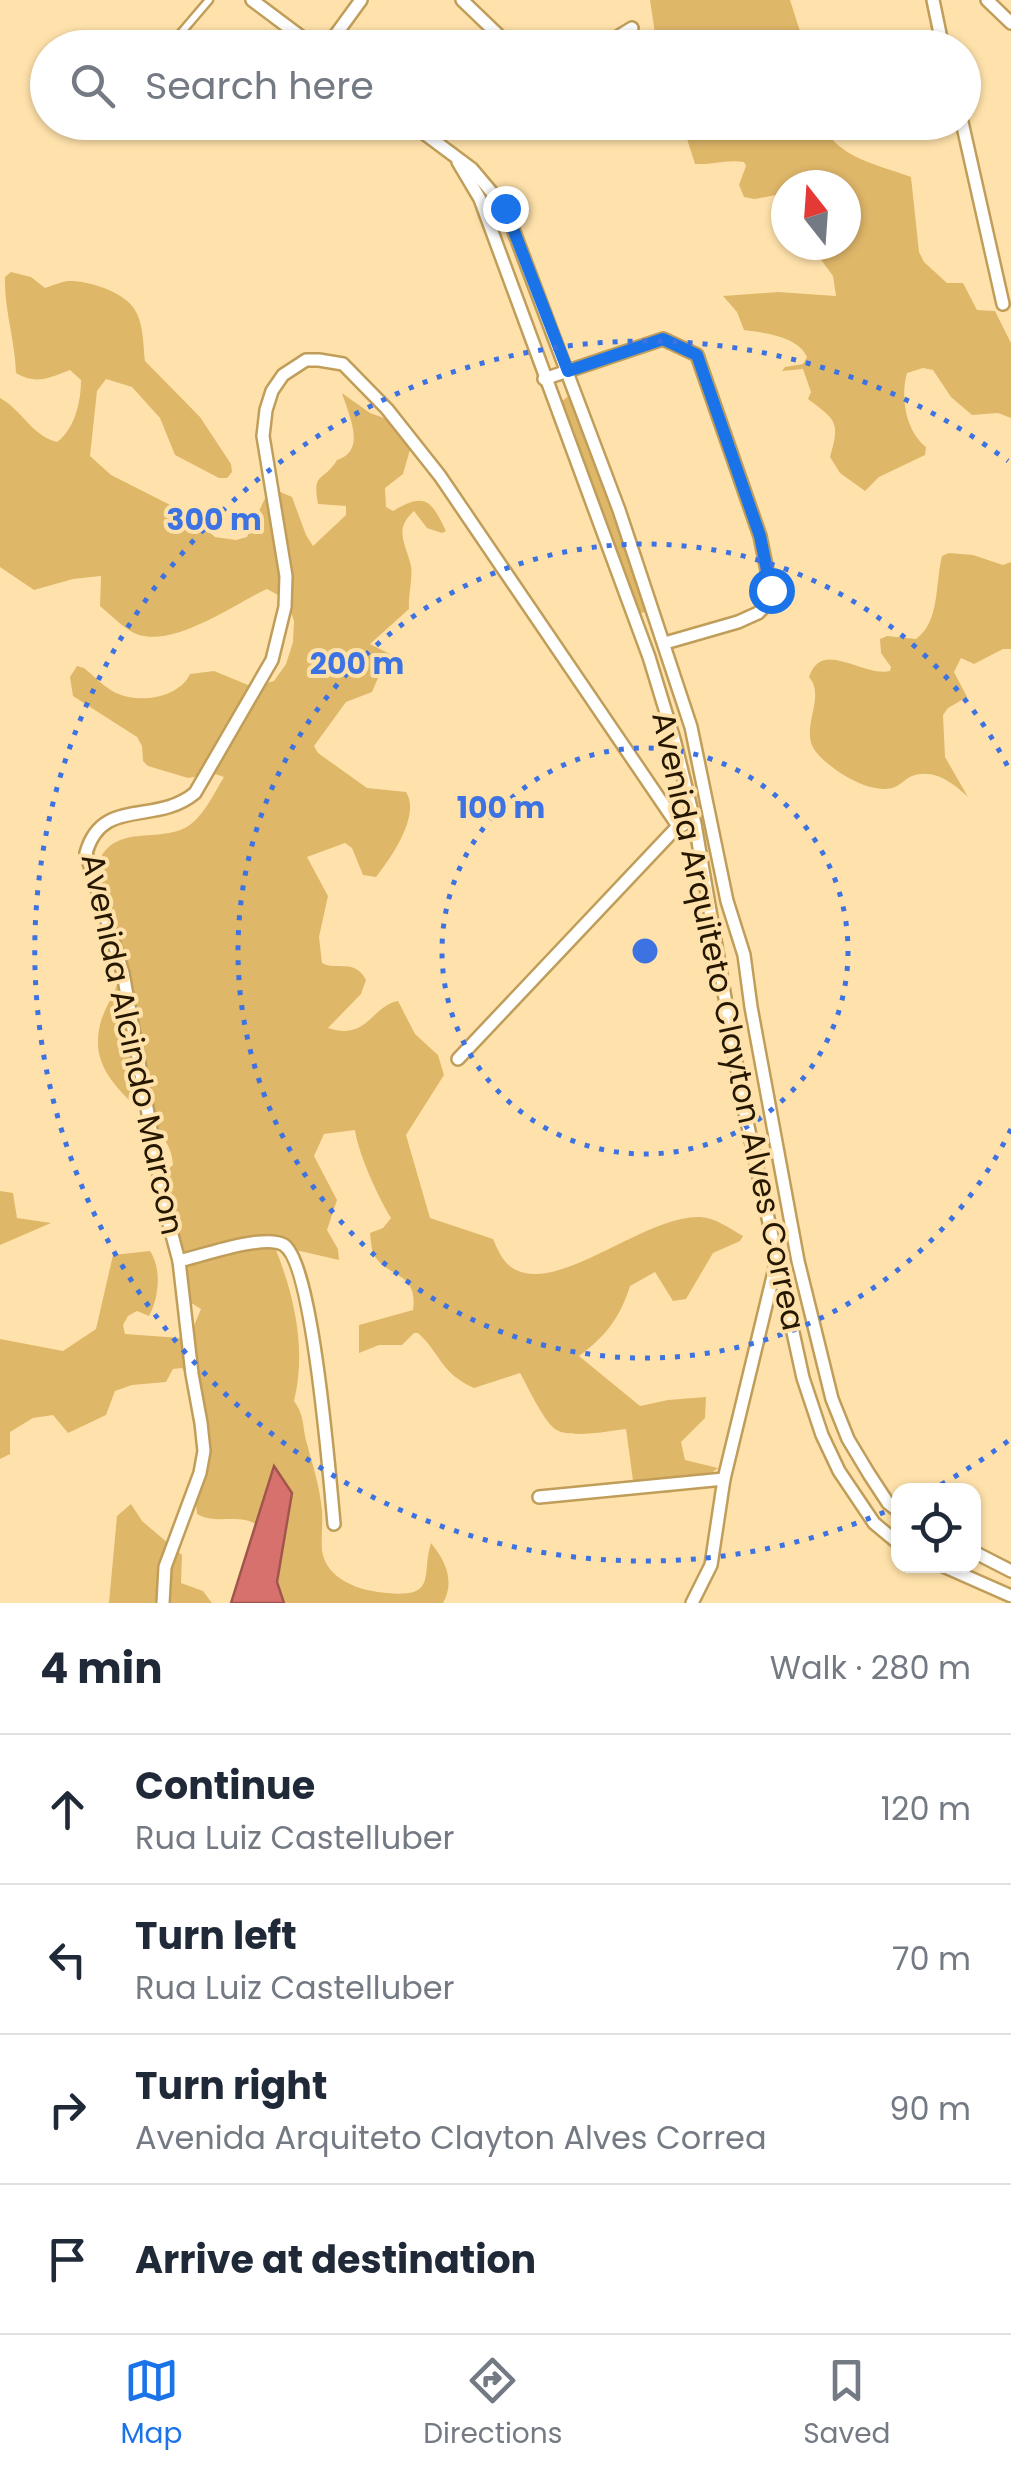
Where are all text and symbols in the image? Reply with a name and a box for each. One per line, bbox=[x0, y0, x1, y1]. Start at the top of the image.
search box bbox=[30, 30, 981, 140]
icon: search bbox=[65, 58, 120, 113]
text: Search here bbox=[145, 59, 374, 112]
north arrow bbox=[771, 170, 861, 260]
route end bbox=[483, 186, 529, 232]
text: 300 m bbox=[166, 498, 262, 541]
route start bbox=[749, 568, 795, 614]
text: 200 m bbox=[310, 642, 404, 685]
street label: Avenida Arquiteto Clayton Alves Correa bbox=[641, 707, 817, 1335]
text: 100 m bbox=[457, 786, 545, 829]
street label: Avenida Alcindo Marcon bbox=[71, 849, 195, 1239]
centre of rings bbox=[627, 933, 663, 969]
map controls bbox=[891, 1483, 981, 1573]
button: locate bbox=[891, 1483, 981, 1573]
text: 4 min bbox=[40, 1639, 163, 1698]
text: Walk · 280 m bbox=[770, 1645, 971, 1690]
text: Continue bbox=[135, 1759, 315, 1812]
icon: ahead bbox=[40, 1782, 95, 1837]
text: 120 m bbox=[881, 1786, 971, 1831]
text: Rua Luiz Castelluber bbox=[135, 1815, 455, 1860]
text: Turn left bbox=[135, 1909, 297, 1962]
icon: left bbox=[40, 1932, 95, 1987]
text: 70 m bbox=[892, 1936, 971, 1981]
text: Rua Luiz Castelluber bbox=[135, 1965, 455, 2010]
text: Turn right bbox=[135, 2059, 327, 2112]
icon: right bbox=[40, 2082, 95, 2137]
text: 90 m bbox=[889, 2086, 971, 2131]
text: Avenida Arquiteto Clayton Alves Correa bbox=[135, 2115, 767, 2160]
icon: arrive bbox=[40, 2232, 95, 2287]
text: Arrive at destination bbox=[135, 2233, 536, 2286]
tab: Map bbox=[120, 2353, 182, 2455]
tab: Directions bbox=[423, 2353, 562, 2455]
tab: Saved bbox=[803, 2353, 891, 2455]

